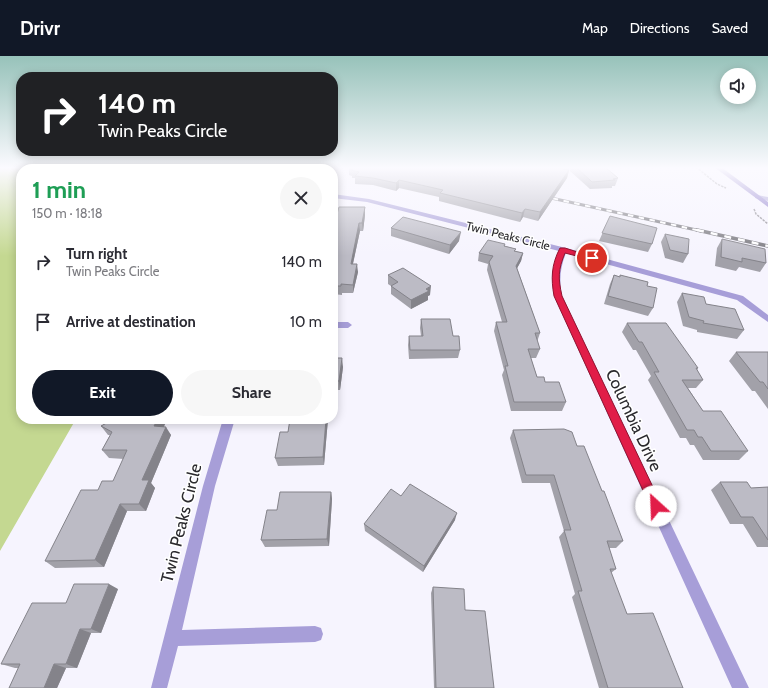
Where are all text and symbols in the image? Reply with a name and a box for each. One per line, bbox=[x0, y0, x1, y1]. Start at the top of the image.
text: Drivr bbox=[20, 17, 60, 40]
text: Map bbox=[582, 19, 608, 37]
text: Directions bbox=[630, 19, 690, 37]
text: Saved bbox=[712, 19, 748, 37]
map controls bbox=[720, 68, 756, 104]
button: sound bbox=[720, 68, 756, 104]
text: 140 m bbox=[98, 86, 176, 120]
icon: right bbox=[32, 88, 84, 140]
text: Twin Peaks Circle bbox=[98, 120, 227, 142]
text: 1 min bbox=[32, 175, 86, 204]
button: close bbox=[280, 177, 322, 219]
text: 150 m · 18:18 bbox=[32, 205, 103, 221]
street label: Twin Peaks Circle bbox=[465, 218, 552, 253]
pin bbox=[575, 241, 609, 275]
text: Turn right bbox=[66, 245, 127, 263]
icon: arrive bbox=[581, 247, 603, 269]
icon: right bbox=[32, 251, 54, 273]
text: 140 m bbox=[281, 253, 322, 271]
text: Twin Peaks Circle bbox=[66, 263, 159, 279]
icon: arrive bbox=[32, 311, 54, 333]
text: Arrive at destination bbox=[66, 313, 196, 331]
text: 10 m bbox=[290, 313, 322, 331]
street label: Columbia Drive bbox=[602, 366, 667, 475]
button: Exit bbox=[32, 370, 173, 416]
button: Share bbox=[181, 370, 322, 416]
street label: Twin Peaks Circle bbox=[157, 461, 206, 585]
position arrow bbox=[635, 485, 677, 527]

